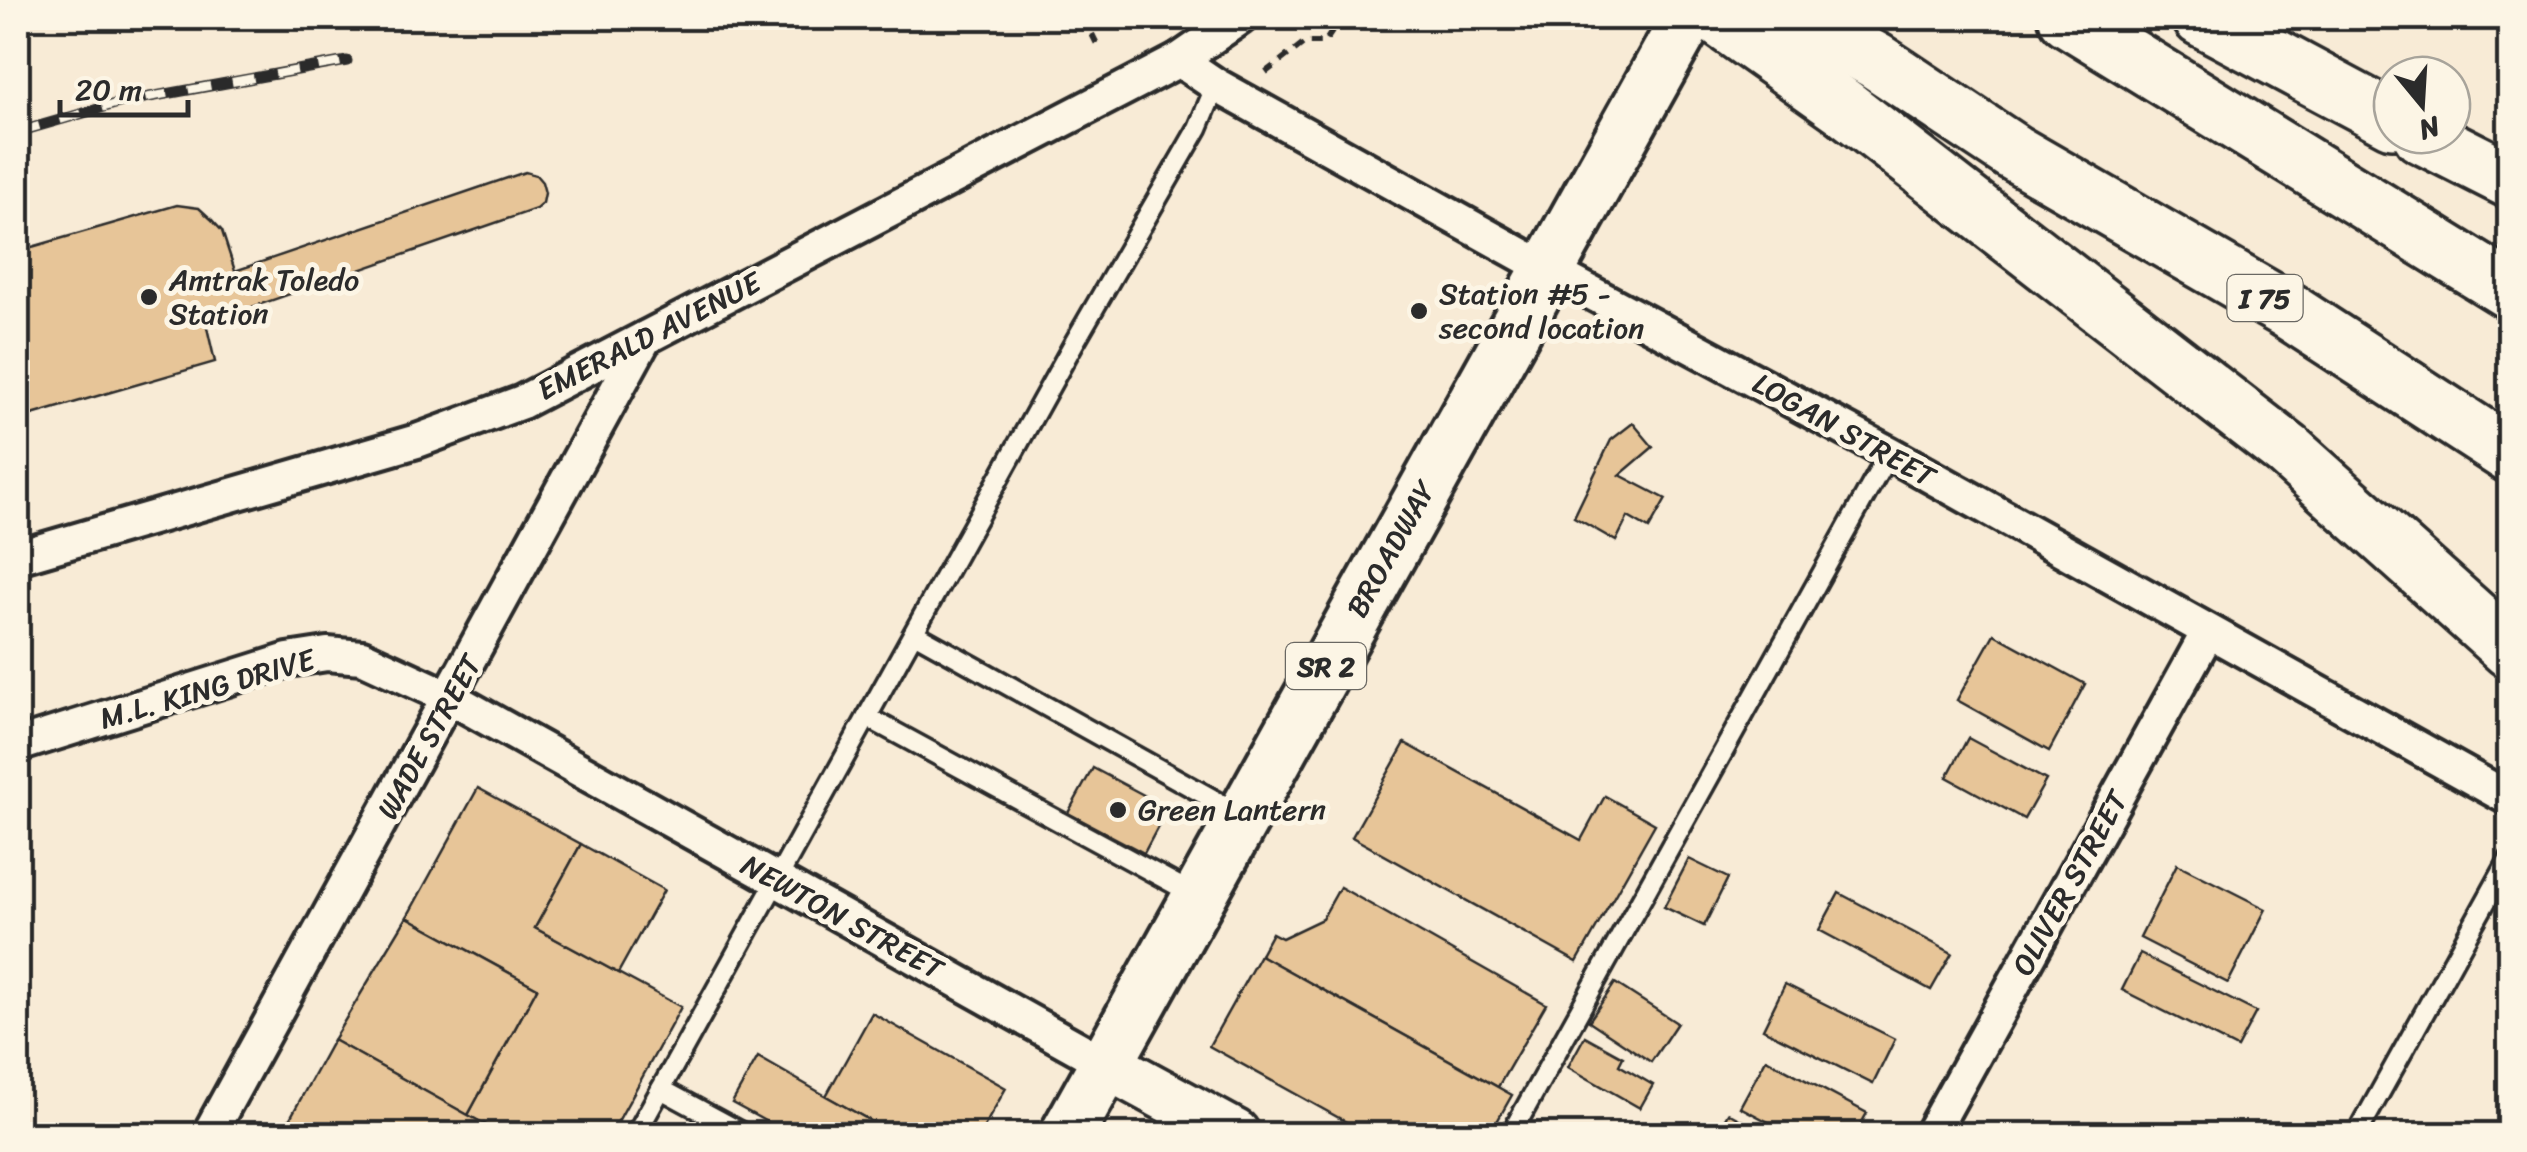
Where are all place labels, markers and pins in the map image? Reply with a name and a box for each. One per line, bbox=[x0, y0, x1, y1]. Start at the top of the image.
place label: Amtrak Toledo Station bbox=[168, 253, 359, 341]
place label: Station #5 - second location bbox=[1438, 267, 1644, 355]
marker: Amtrak Toledo Station bbox=[138, 286, 160, 308]
marker: Station #5 - second location bbox=[1408, 300, 1430, 322]
place label: Green Lantern bbox=[1138, 783, 1326, 837]
marker: Green Lantern bbox=[1107, 799, 1129, 821]

